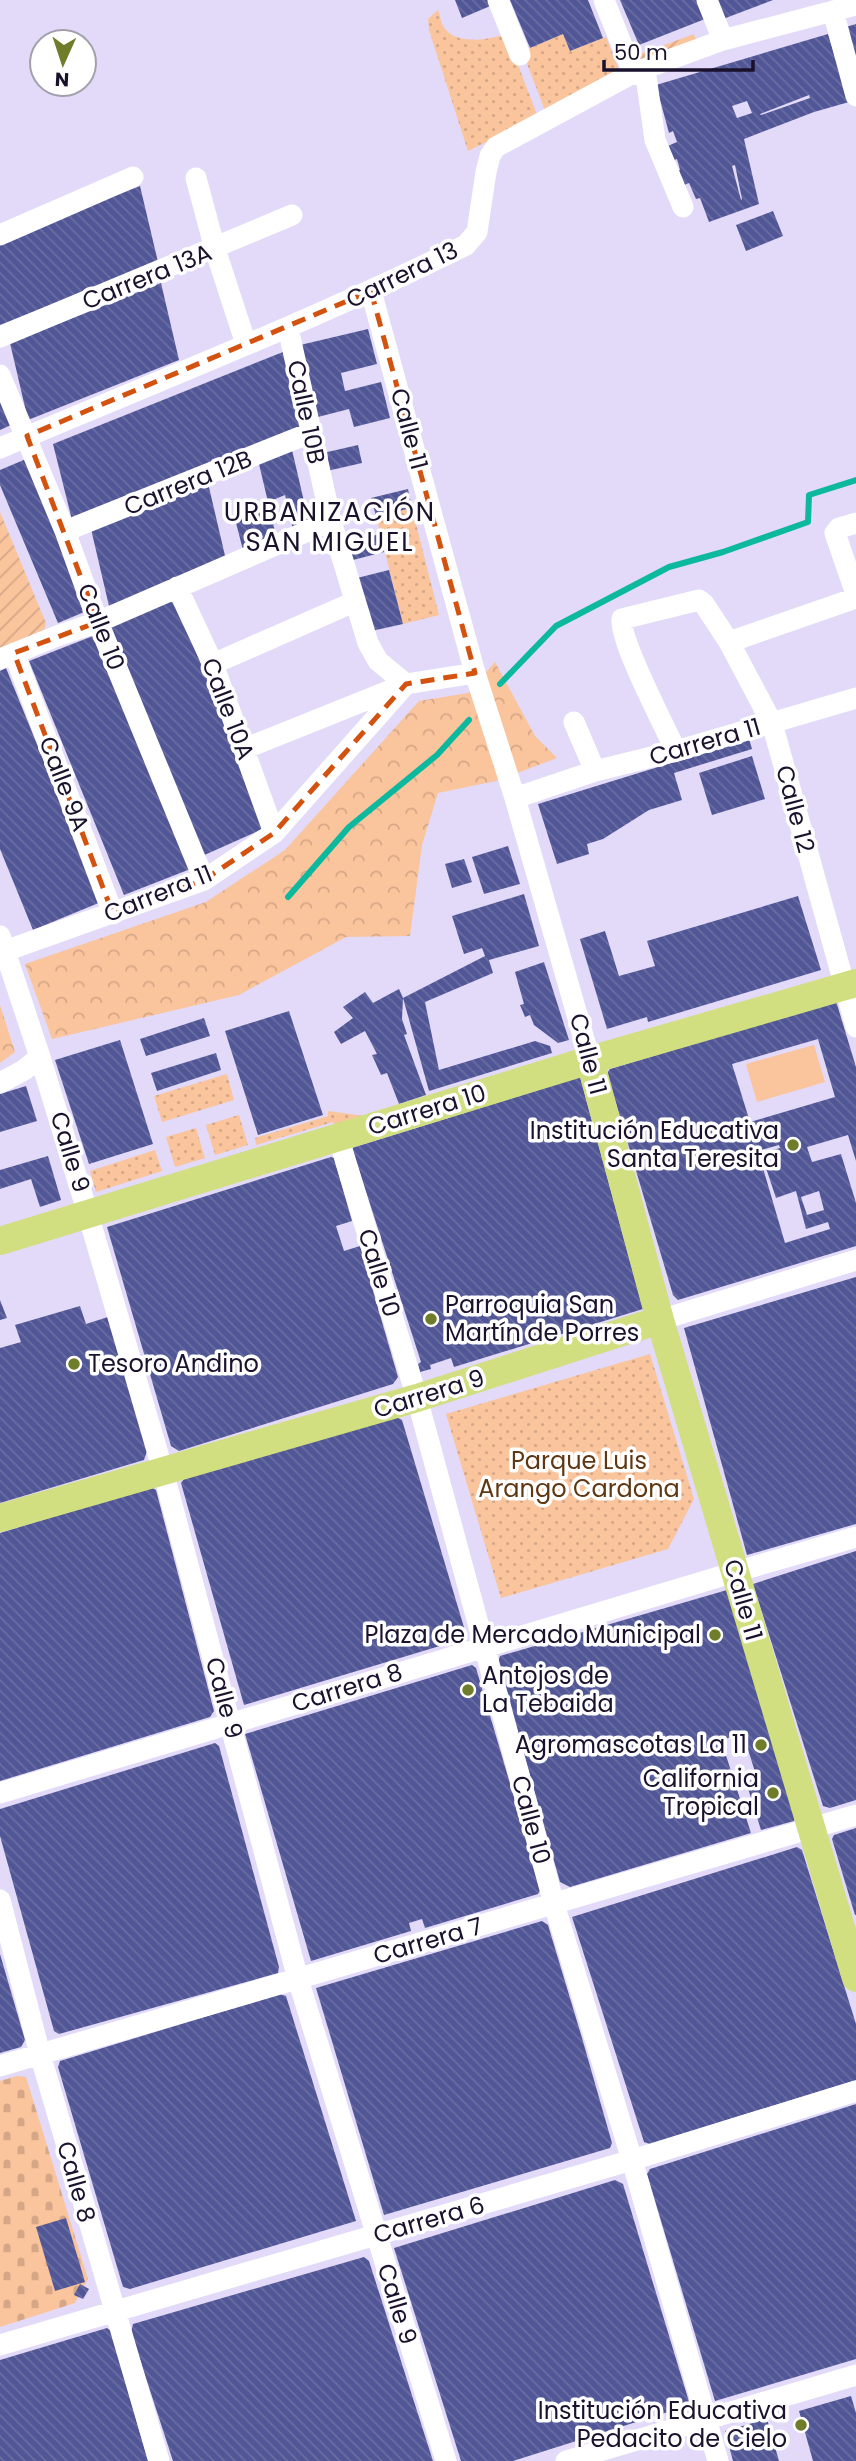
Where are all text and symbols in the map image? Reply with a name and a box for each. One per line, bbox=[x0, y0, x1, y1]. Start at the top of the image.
north arrow bbox=[28, 28, 98, 98]
scale bar bbox=[604, 28, 753, 72]
text: 50 m bbox=[614, 38, 668, 67]
text: N bbox=[54, 66, 70, 93]
street label: Carrera 13 bbox=[340, 233, 463, 316]
street label: Carrera 13A bbox=[77, 236, 217, 318]
street label: Calle 10B bbox=[279, 357, 334, 467]
street label: Calle 11 bbox=[383, 384, 436, 473]
street label: Carrera 12B bbox=[119, 442, 257, 523]
district label: URBANIZACIÓN SAN MIGUEL bbox=[224, 494, 436, 560]
street label: Calle 10 bbox=[70, 579, 133, 675]
street label: Calle 10A bbox=[194, 653, 263, 765]
street label: Carrera 11 bbox=[645, 710, 764, 773]
street label: Calle 9A bbox=[31, 732, 98, 836]
street label: Calle 12 bbox=[768, 761, 823, 856]
street label: Carrera 11 bbox=[99, 857, 217, 930]
street label: Calle 11 bbox=[562, 1009, 615, 1098]
street label: Carrera 10 bbox=[364, 1076, 490, 1143]
street label: Calle 9 bbox=[43, 1107, 98, 1196]
place label: Institución Educativa Santa Teresita bbox=[530, 1114, 779, 1175]
marker: Institución Educativa Santa Teresita bbox=[785, 1137, 801, 1153]
street label: Calle 10 bbox=[350, 1225, 409, 1321]
place label: Parroquia San Martín de Porres bbox=[445, 1288, 639, 1349]
marker: Parroquia San Martín de Porres bbox=[423, 1311, 439, 1327]
place label: Tesoro Andino bbox=[88, 1347, 259, 1380]
marker: Tesoro Andino bbox=[66, 1356, 82, 1372]
street label: Carrera 9 bbox=[369, 1361, 488, 1426]
park label: Parque Luis Arango Cardona bbox=[478, 1444, 680, 1505]
street label: Calle 11 bbox=[716, 1555, 771, 1644]
place label: Plaza de Mercado Municipal bbox=[365, 1618, 701, 1651]
marker: Plaza de Mercado Municipal bbox=[707, 1627, 723, 1643]
street label: Calle 9 bbox=[198, 1654, 251, 1742]
street label: Carrera 8 bbox=[287, 1655, 406, 1720]
place label: Antojos de La Tebaida bbox=[482, 1659, 614, 1720]
marker: Antojos de La Tebaida bbox=[460, 1682, 476, 1698]
place label: Agromascotas La 11 bbox=[515, 1728, 747, 1761]
marker: Agromascotas La 11 bbox=[753, 1737, 769, 1753]
place label: California Tropical bbox=[643, 1762, 759, 1823]
street label: Calle 10 bbox=[504, 1772, 559, 1868]
marker: California Tropical bbox=[765, 1785, 781, 1801]
street label: Carrera 7 bbox=[369, 1909, 486, 1972]
street label: Calle 8 bbox=[49, 2137, 104, 2226]
street label: Carrera 6 bbox=[369, 2188, 488, 2251]
street label: Calle 9 bbox=[370, 2259, 425, 2348]
place label: Institución Educativa Pedacito de Cielo bbox=[538, 2394, 787, 2455]
marker: Institución Educativa Pedacito de Cielo bbox=[793, 2417, 809, 2433]

